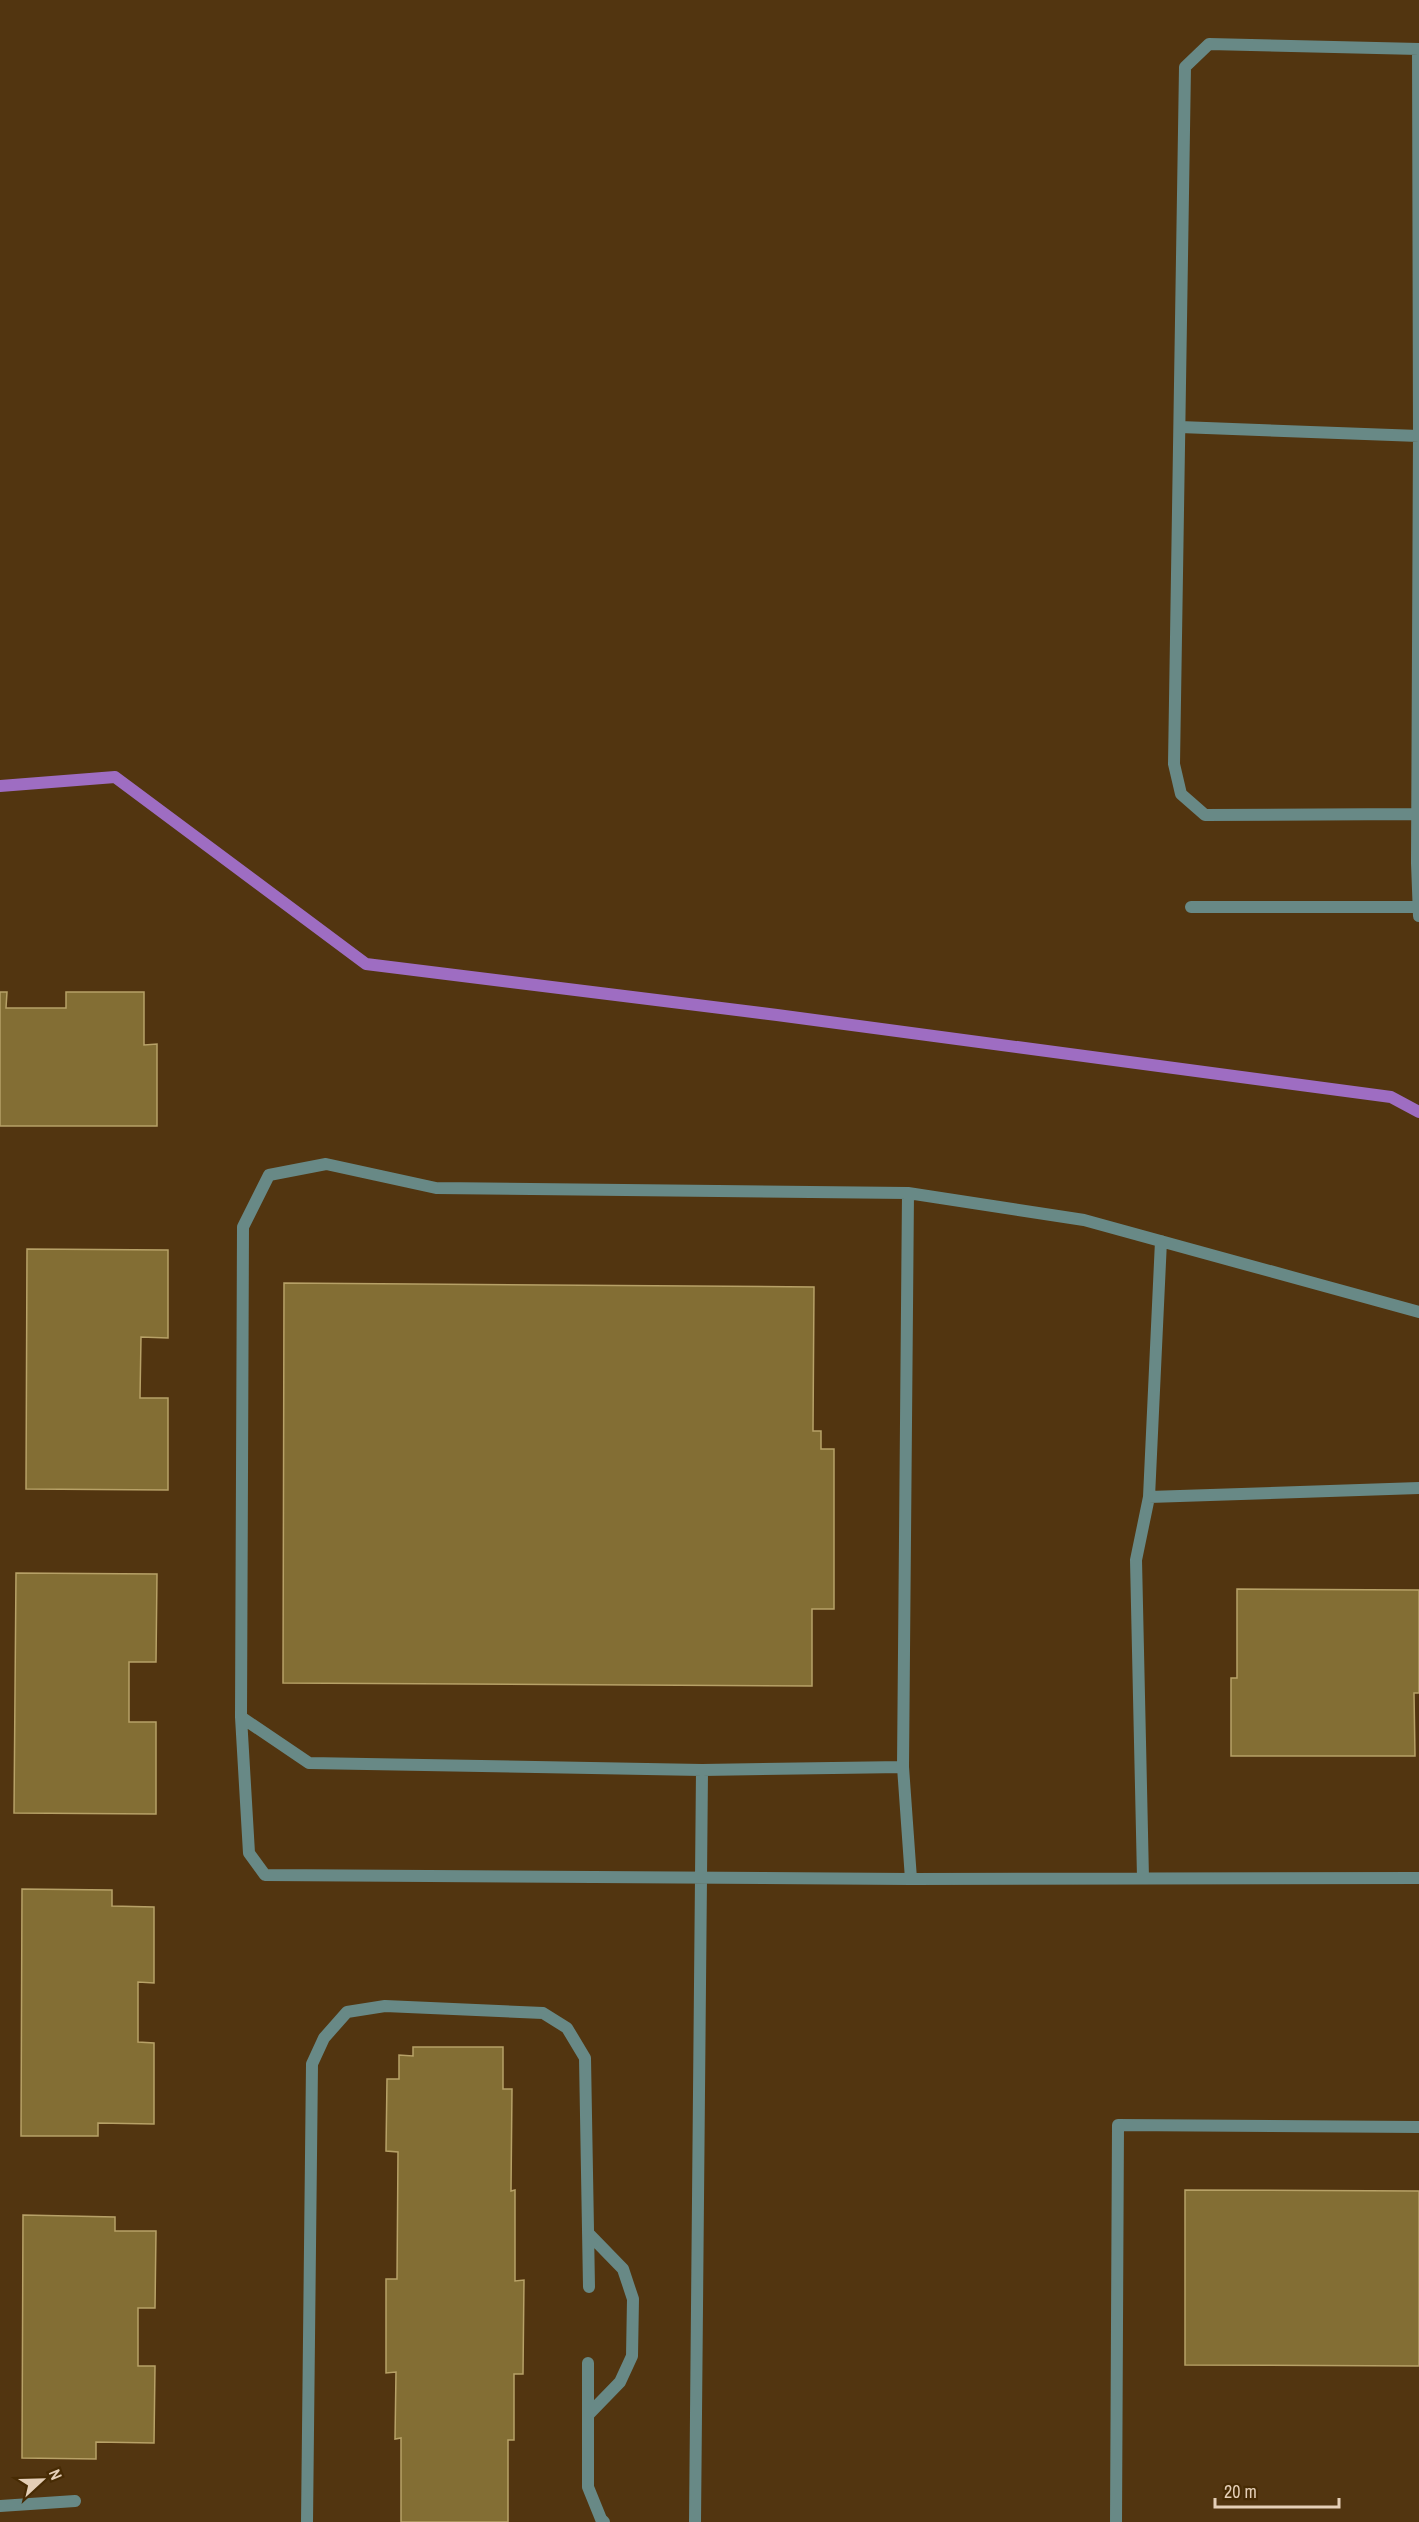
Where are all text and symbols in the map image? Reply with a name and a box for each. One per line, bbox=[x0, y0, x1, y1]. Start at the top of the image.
north arrow bbox=[12, 2450, 72, 2510]
text: N bbox=[44, 2466, 68, 2483]
scale bar bbox=[1215, 2471, 1340, 2509]
text: 20 m bbox=[1224, 2479, 1257, 2504]

